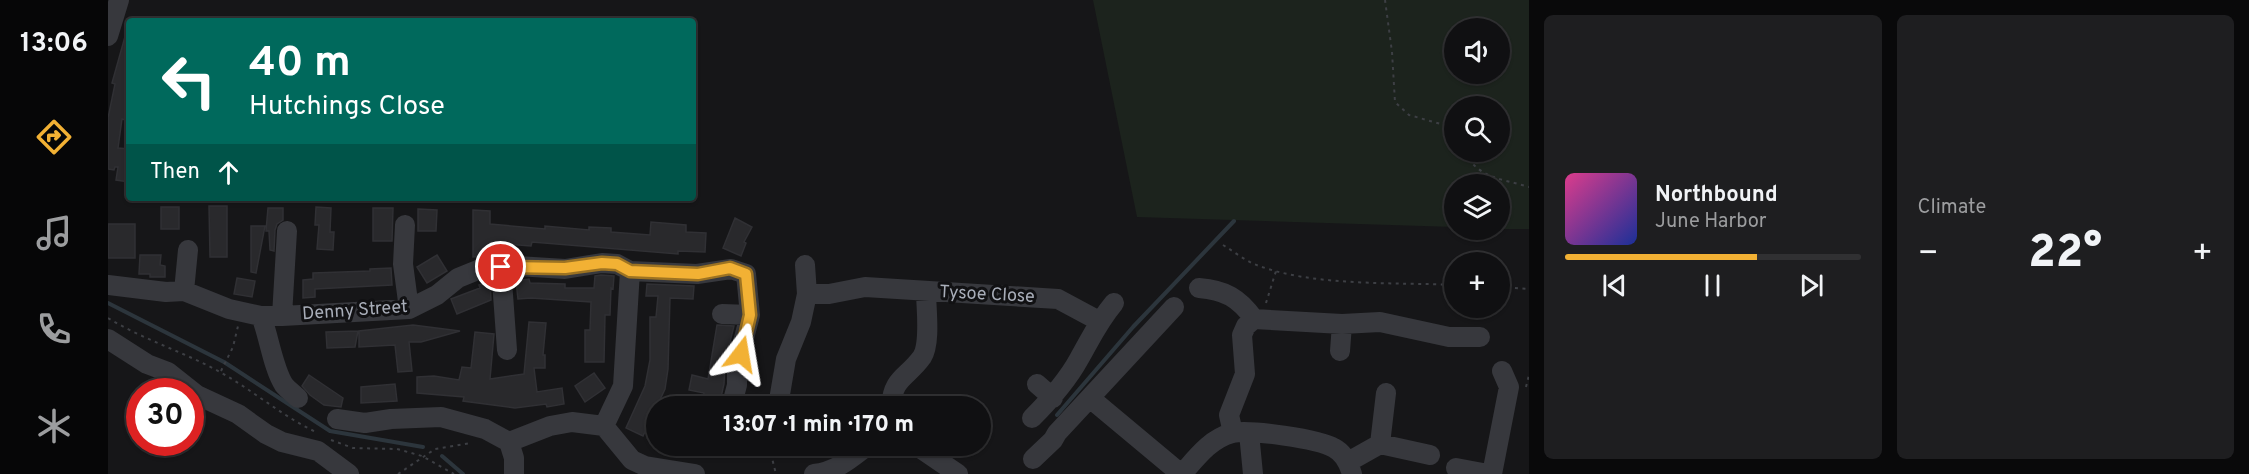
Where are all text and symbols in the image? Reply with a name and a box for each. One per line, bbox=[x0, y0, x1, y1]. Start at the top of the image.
map controls bbox=[1444, 18, 1510, 318]
button: sound bbox=[1444, 18, 1510, 84]
text: 13:06 bbox=[20, 27, 88, 61]
text: 40 m bbox=[249, 38, 351, 91]
icon: left bbox=[150, 42, 228, 120]
text: Hutchings Close bbox=[249, 90, 445, 124]
button: search bbox=[1444, 96, 1510, 162]
icon: directions bbox=[33, 116, 75, 158]
icon: ahead bbox=[212, 156, 245, 189]
text: Then bbox=[150, 159, 200, 186]
button: layers bbox=[1444, 174, 1510, 240]
text: Northbound bbox=[1655, 182, 1778, 209]
text: Climate bbox=[1918, 195, 1986, 221]
text: June Harbor bbox=[1655, 209, 1767, 235]
icon: music bbox=[33, 212, 75, 254]
text: 22° bbox=[2028, 226, 2102, 283]
text: − bbox=[1918, 234, 1939, 276]
text: + bbox=[2192, 234, 2213, 276]
pin bbox=[475, 241, 526, 292]
icon: arrive bbox=[484, 250, 517, 283]
button: + bbox=[1444, 252, 1510, 318]
icon: previous bbox=[1598, 269, 1631, 302]
icon: pause bbox=[1696, 269, 1729, 302]
icon: next bbox=[1795, 269, 1828, 302]
street label: Tysoe Close bbox=[939, 281, 1035, 309]
street label: Denny Street bbox=[301, 296, 409, 326]
icon: phone bbox=[33, 308, 75, 350]
position arrow bbox=[709, 322, 773, 386]
speed limit sign: 30 bbox=[126, 378, 204, 456]
icon: climate bbox=[33, 405, 75, 447]
text: 13:07 · 1 min · 170 m bbox=[723, 412, 914, 439]

